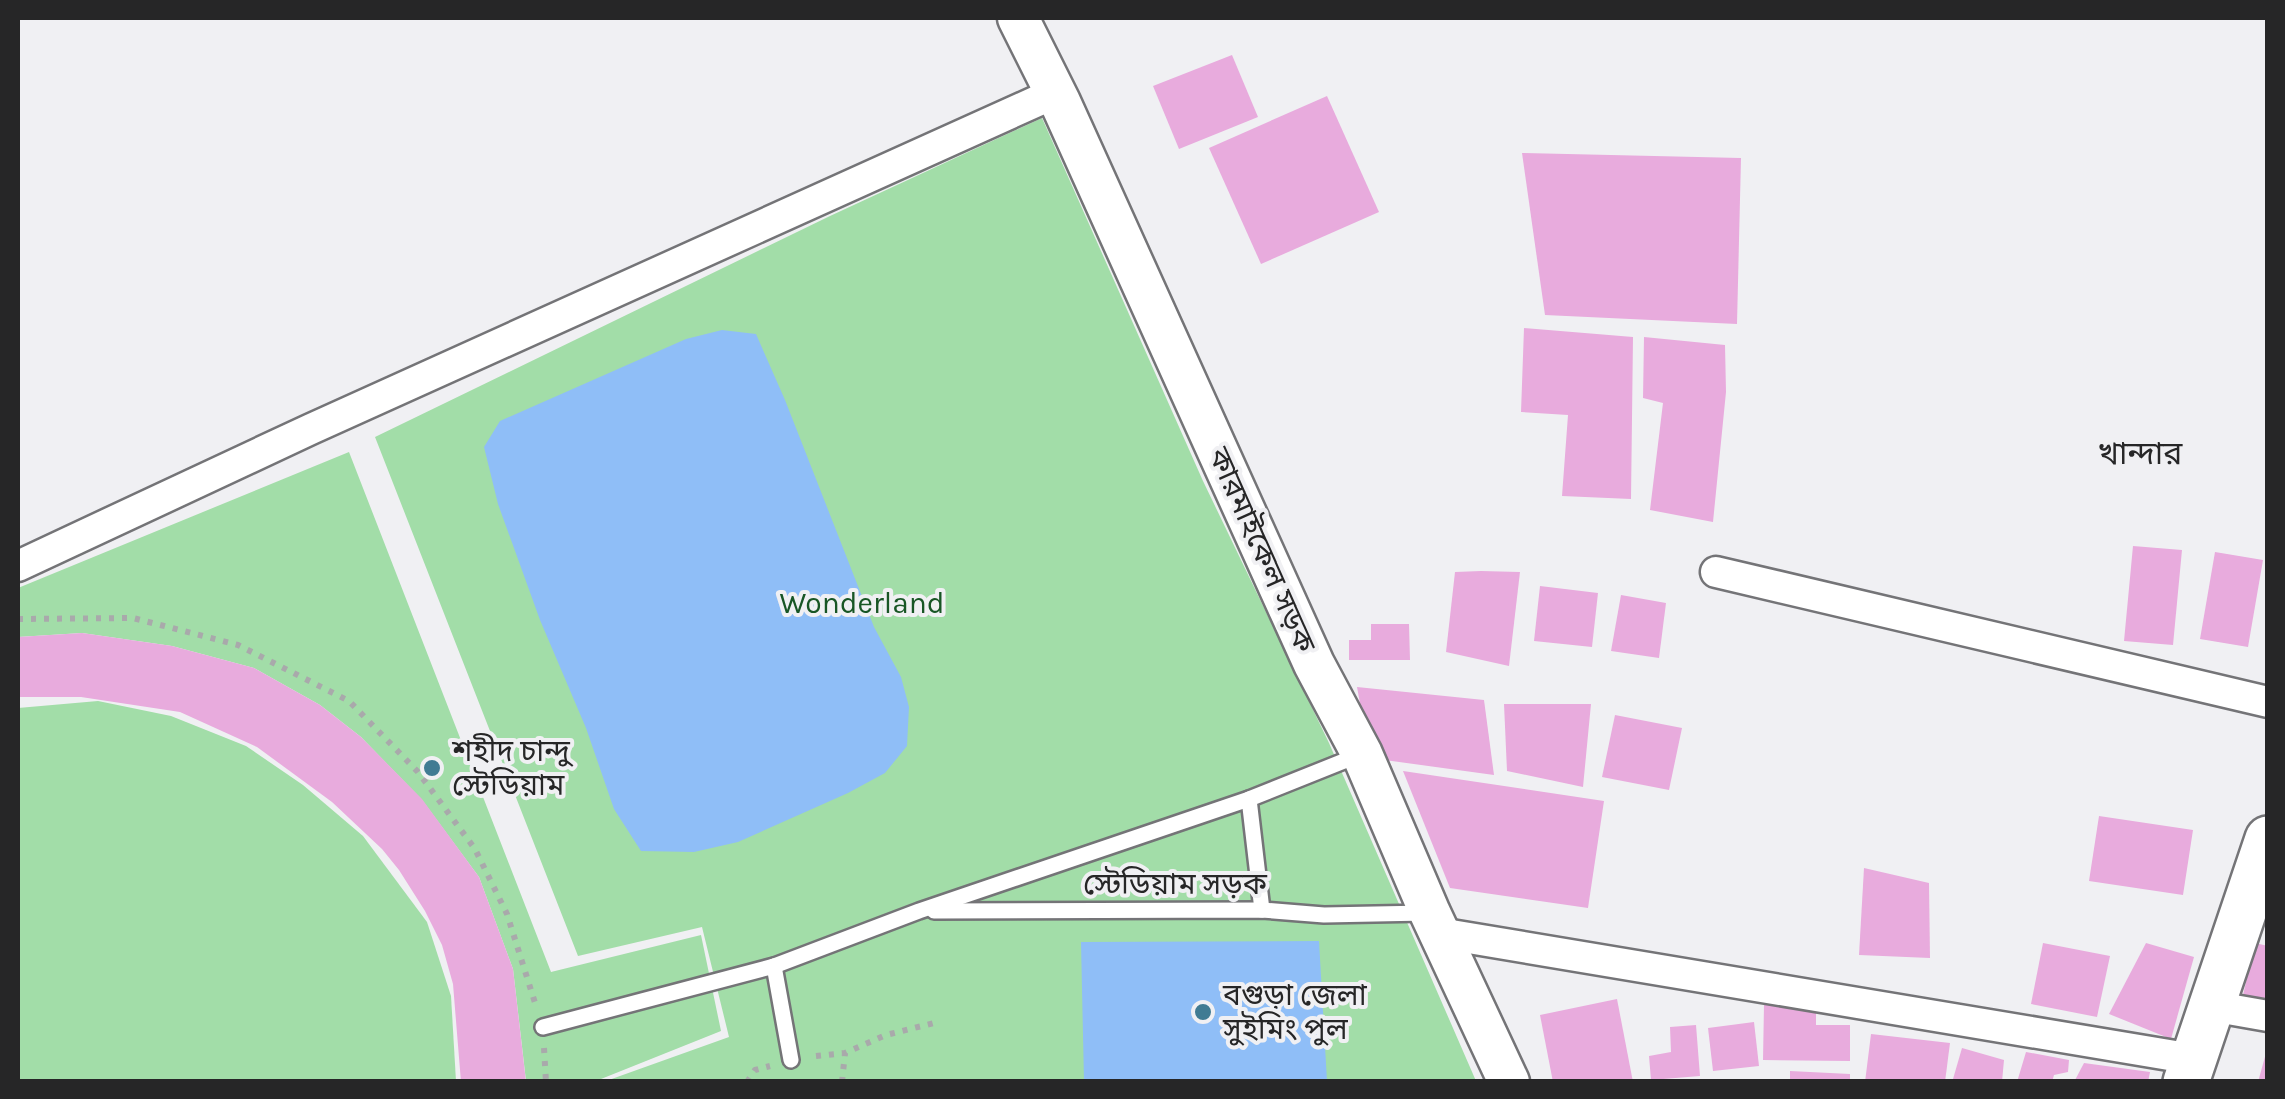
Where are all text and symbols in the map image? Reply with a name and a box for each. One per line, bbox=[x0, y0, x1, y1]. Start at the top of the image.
district label: খান্দার bbox=[2098, 435, 2183, 472]
street label: কারমাইকেল সড়ক bbox=[1200, 441, 1324, 659]
park label: Wonderland bbox=[779, 585, 945, 621]
place label: শহীদ চান্দু স্টেডিয়াম bbox=[451, 733, 574, 803]
marker: শহীদ চান্দু স্টেডিয়াম bbox=[421, 757, 443, 779]
street label: স্টেডিয়াম সড়ক bbox=[1083, 866, 1268, 902]
place label: বগুড়া জেলা সুইমিং পুল bbox=[1222, 977, 1368, 1047]
marker: বগুড়া জেলা সুইমিং পুল bbox=[1192, 1001, 1214, 1023]

